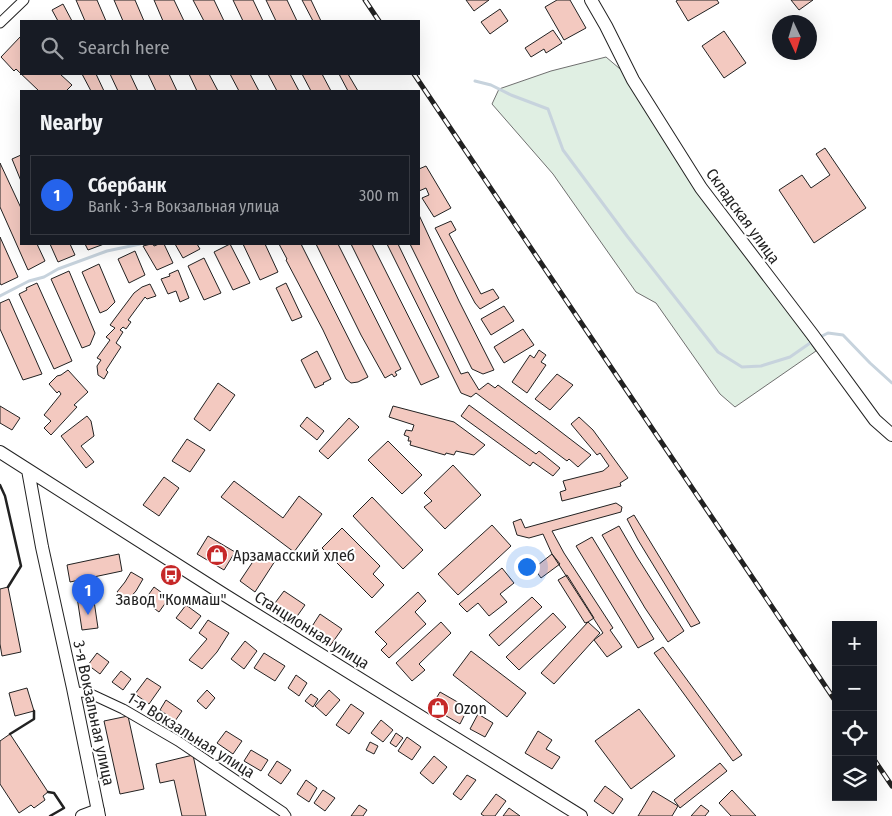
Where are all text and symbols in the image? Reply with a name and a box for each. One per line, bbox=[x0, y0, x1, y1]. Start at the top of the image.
north arrow bbox=[772, 15, 817, 60]
search box bbox=[20, 20, 420, 75]
icon: search bbox=[38, 34, 66, 62]
text: Search here bbox=[78, 36, 170, 59]
text: Nearby bbox=[40, 110, 102, 136]
street label: Складская улица bbox=[702, 165, 784, 268]
text: Сбербанк bbox=[88, 174, 166, 197]
text: 1 bbox=[54, 186, 60, 205]
text: 300 m bbox=[359, 186, 399, 205]
text: Bank · 3-я Вокзальная улица bbox=[88, 197, 279, 216]
shop icon: Арзамасский хлеб bbox=[205, 543, 229, 567]
place label: Арзамасский хлеб bbox=[233, 546, 355, 565]
your location bbox=[514, 554, 540, 580]
bus stop icon: Завод "Коммаш" bbox=[159, 563, 183, 587]
pin: 1 bbox=[72, 574, 104, 615]
street label: Станционная улица bbox=[251, 587, 373, 673]
place label: Завод "Коммаш" bbox=[115, 590, 227, 609]
map controls bbox=[832, 621, 877, 801]
button: + bbox=[832, 621, 877, 666]
street label: 3-я Вокзальная улица bbox=[69, 639, 119, 787]
button: − bbox=[832, 666, 877, 711]
street label: 1-я Вокзальная улица bbox=[124, 688, 258, 782]
shop icon: Ozon bbox=[426, 696, 450, 720]
place label: Ozon bbox=[454, 699, 487, 718]
button: locate bbox=[832, 711, 877, 756]
button: layers bbox=[832, 756, 877, 801]

